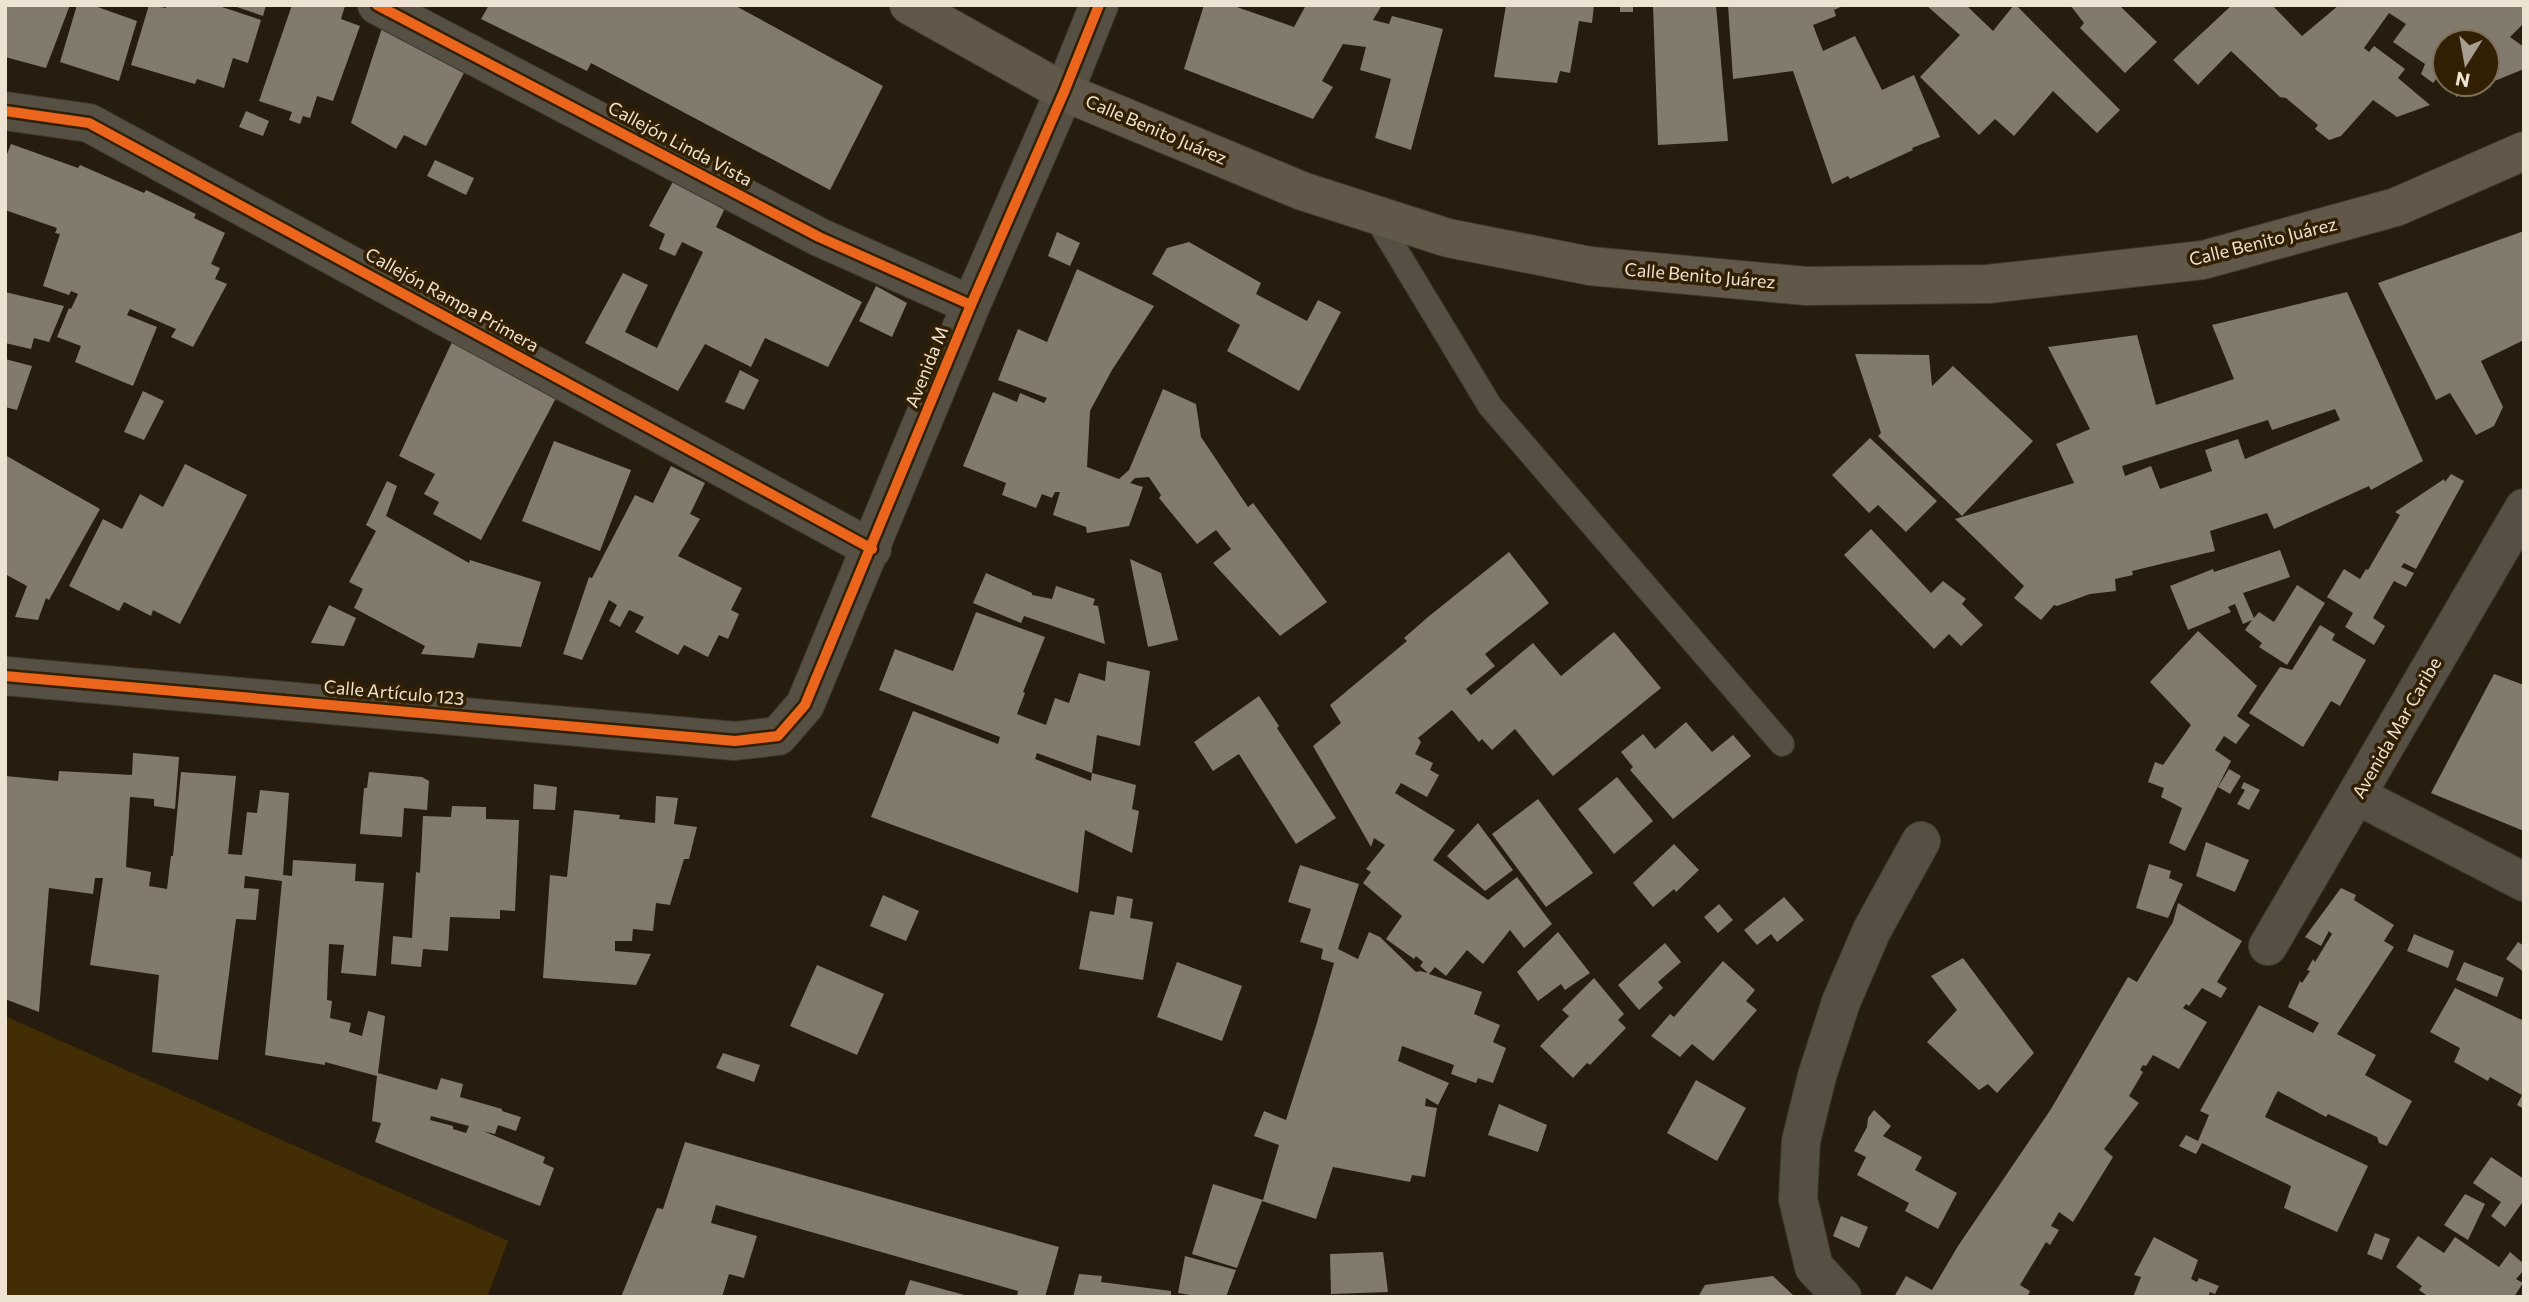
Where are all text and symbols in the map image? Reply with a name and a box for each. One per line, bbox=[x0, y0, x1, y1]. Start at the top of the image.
north arrow bbox=[2431, 28, 2501, 98]
text: N bbox=[2453, 68, 2472, 93]
street label: Calle Benito Juárez bbox=[1082, 89, 1230, 169]
street label: Callejón Linda Vista bbox=[605, 96, 756, 190]
street label: Calle Benito Juárez bbox=[2187, 212, 2339, 270]
street label: Callejón Rampa Primera bbox=[362, 242, 543, 356]
street label: Calle Benito Juárez bbox=[1624, 257, 1776, 293]
street label: Avenida M bbox=[900, 323, 952, 410]
street label: Avenida Mar Caribe bbox=[2347, 653, 2445, 802]
street label: Calle Artículo 123 bbox=[323, 675, 465, 709]

